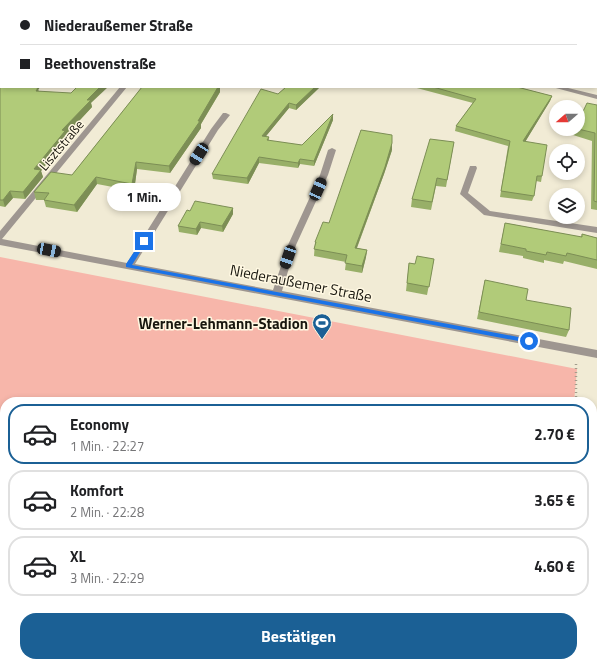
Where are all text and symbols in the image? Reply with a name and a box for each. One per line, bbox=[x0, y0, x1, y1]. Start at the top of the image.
text: Niederaußemer Straße bbox=[44, 14, 193, 37]
text: Beethovenstraße bbox=[44, 52, 156, 75]
north arrow bbox=[549, 100, 585, 136]
map controls bbox=[549, 100, 585, 224]
street label: Lisztstraße bbox=[34, 115, 88, 175]
car bbox=[187, 141, 211, 167]
button: locate bbox=[549, 144, 585, 180]
car bbox=[308, 176, 328, 202]
callout: 1 Min. bbox=[107, 183, 181, 211]
text: 1 Min. bbox=[126, 187, 162, 207]
button: layers bbox=[549, 188, 585, 224]
route end bbox=[135, 232, 153, 250]
car bbox=[36, 242, 62, 258]
car bbox=[278, 244, 298, 270]
street label: Niederaußemer Straße bbox=[228, 258, 374, 308]
place label: Werner-Lehmann-Stadion bbox=[139, 312, 308, 335]
sports icon: Werner-Lehmann-Stadion bbox=[311, 312, 333, 340]
route start bbox=[520, 332, 538, 350]
text: Economy bbox=[70, 413, 129, 436]
icon: car bbox=[22, 416, 58, 452]
text: 2.70 € bbox=[534, 423, 575, 446]
text: 1 Min. · 22:27 bbox=[70, 436, 144, 456]
text: Komfort bbox=[70, 479, 124, 502]
icon: car bbox=[22, 482, 58, 518]
text: 3.65 € bbox=[534, 489, 575, 512]
text: 2 Min. · 22:28 bbox=[70, 502, 144, 522]
text: XL bbox=[70, 545, 86, 568]
icon: car bbox=[22, 548, 58, 584]
text: 4.60 € bbox=[534, 555, 575, 578]
text: 3 Min. · 22:29 bbox=[70, 568, 144, 588]
button: Bestätigen bbox=[20, 613, 577, 659]

